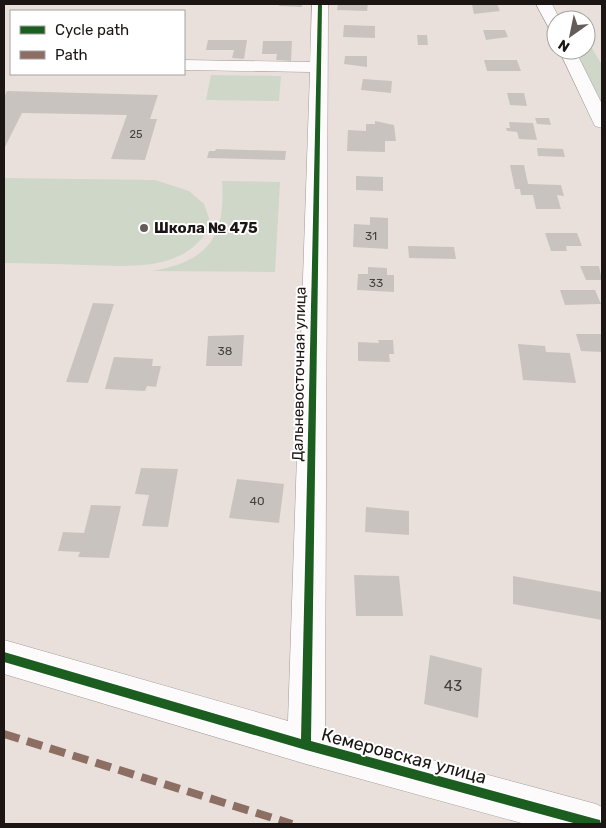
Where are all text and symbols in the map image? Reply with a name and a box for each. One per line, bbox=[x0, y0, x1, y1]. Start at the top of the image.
legend bbox=[10, 10, 185, 75]
north arrow bbox=[546, 10, 596, 60]
text: Cycle path bbox=[55, 21, 129, 39]
text: N bbox=[555, 36, 573, 55]
text: Path bbox=[55, 46, 88, 64]
house number: 25 bbox=[130, 128, 143, 141]
place label: Школа № 475 bbox=[154, 219, 258, 237]
marker: Школа № 475 bbox=[138, 222, 150, 234]
house number: 31 bbox=[365, 229, 377, 243]
house number: 33 bbox=[369, 276, 383, 290]
street label: Дальневосточная улица bbox=[288, 286, 310, 462]
house number: 38 bbox=[218, 344, 232, 358]
house number: 40 bbox=[249, 494, 265, 508]
house number: 43 bbox=[444, 677, 462, 695]
street label: Кемеровская улица bbox=[319, 723, 489, 789]

